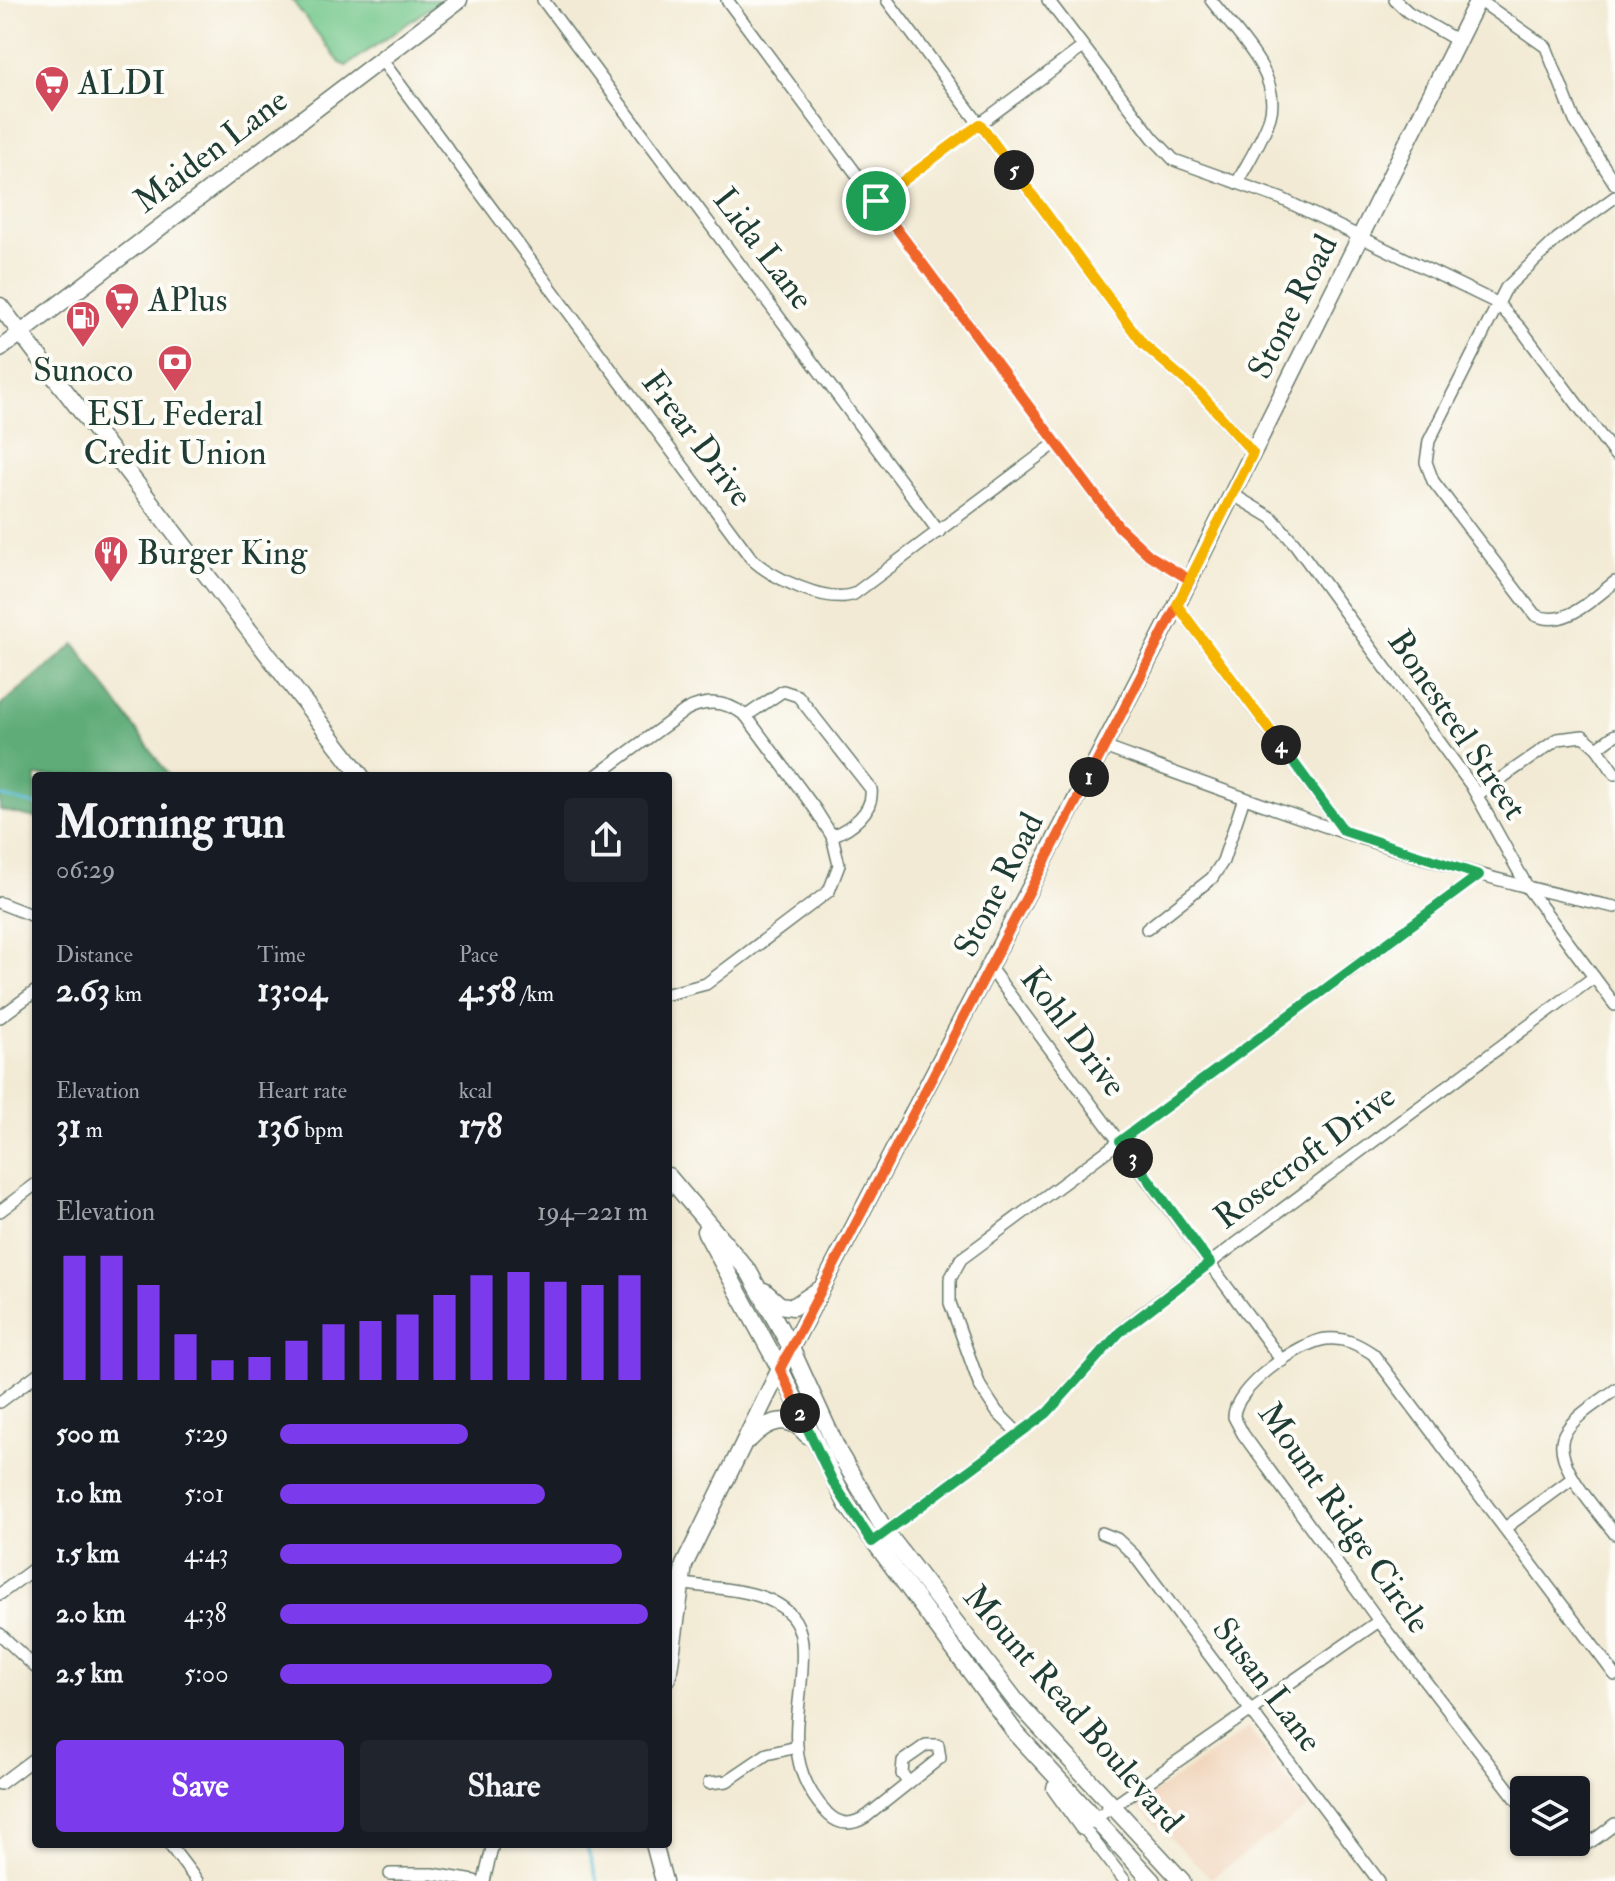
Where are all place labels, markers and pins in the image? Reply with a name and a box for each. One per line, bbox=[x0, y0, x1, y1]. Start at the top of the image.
place label: ALDI bbox=[77, 62, 165, 105]
supermarket icon: ALDI bbox=[33, 64, 71, 114]
pin: 5 bbox=[994, 150, 1034, 190]
pin bbox=[842, 167, 910, 235]
place label: APlus bbox=[147, 279, 227, 322]
supermarket icon: APlus bbox=[103, 281, 141, 331]
fuel station icon: Sunoco bbox=[64, 299, 102, 349]
bank icon: ESL Federal Credit Union bbox=[156, 343, 194, 393]
place label: Sunoco bbox=[33, 349, 133, 392]
place label: ESL Federal Credit Union bbox=[83, 393, 267, 475]
place label: Burger King bbox=[137, 532, 309, 575]
restaurant icon: Burger King bbox=[92, 534, 130, 584]
pin: 4 bbox=[1261, 725, 1301, 765]
pin: 1 bbox=[1069, 757, 1109, 797]
pin: 3 bbox=[1113, 1138, 1153, 1178]
pin: 2 bbox=[780, 1393, 820, 1433]

